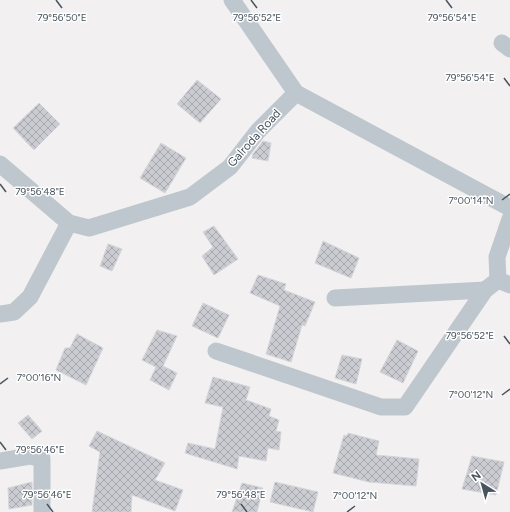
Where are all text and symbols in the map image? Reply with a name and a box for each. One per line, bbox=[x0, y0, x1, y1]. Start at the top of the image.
text: 79°56'50"E bbox=[37, 11, 87, 24]
text: 79°56'52"E bbox=[233, 11, 281, 24]
text: 79°56'54"E bbox=[427, 11, 477, 24]
text: 79°56'54"E bbox=[445, 71, 495, 84]
street label: Galroda Road bbox=[224, 106, 284, 170]
text: 79°56'48"E bbox=[15, 185, 65, 198]
text: 7°00'14"N bbox=[448, 194, 494, 207]
text: 79°56'52"E bbox=[446, 329, 494, 342]
text: 7°00'16"N bbox=[17, 371, 61, 384]
text: 7°00'12"N bbox=[449, 388, 493, 401]
text: 79°56'46"E bbox=[15, 443, 65, 456]
north arrow bbox=[462, 464, 502, 504]
text: N bbox=[469, 469, 484, 484]
text: 79°56'46"E bbox=[22, 488, 72, 501]
text: 79°56'48"E bbox=[216, 488, 266, 501]
text: 7°00'12"N bbox=[333, 489, 377, 502]

